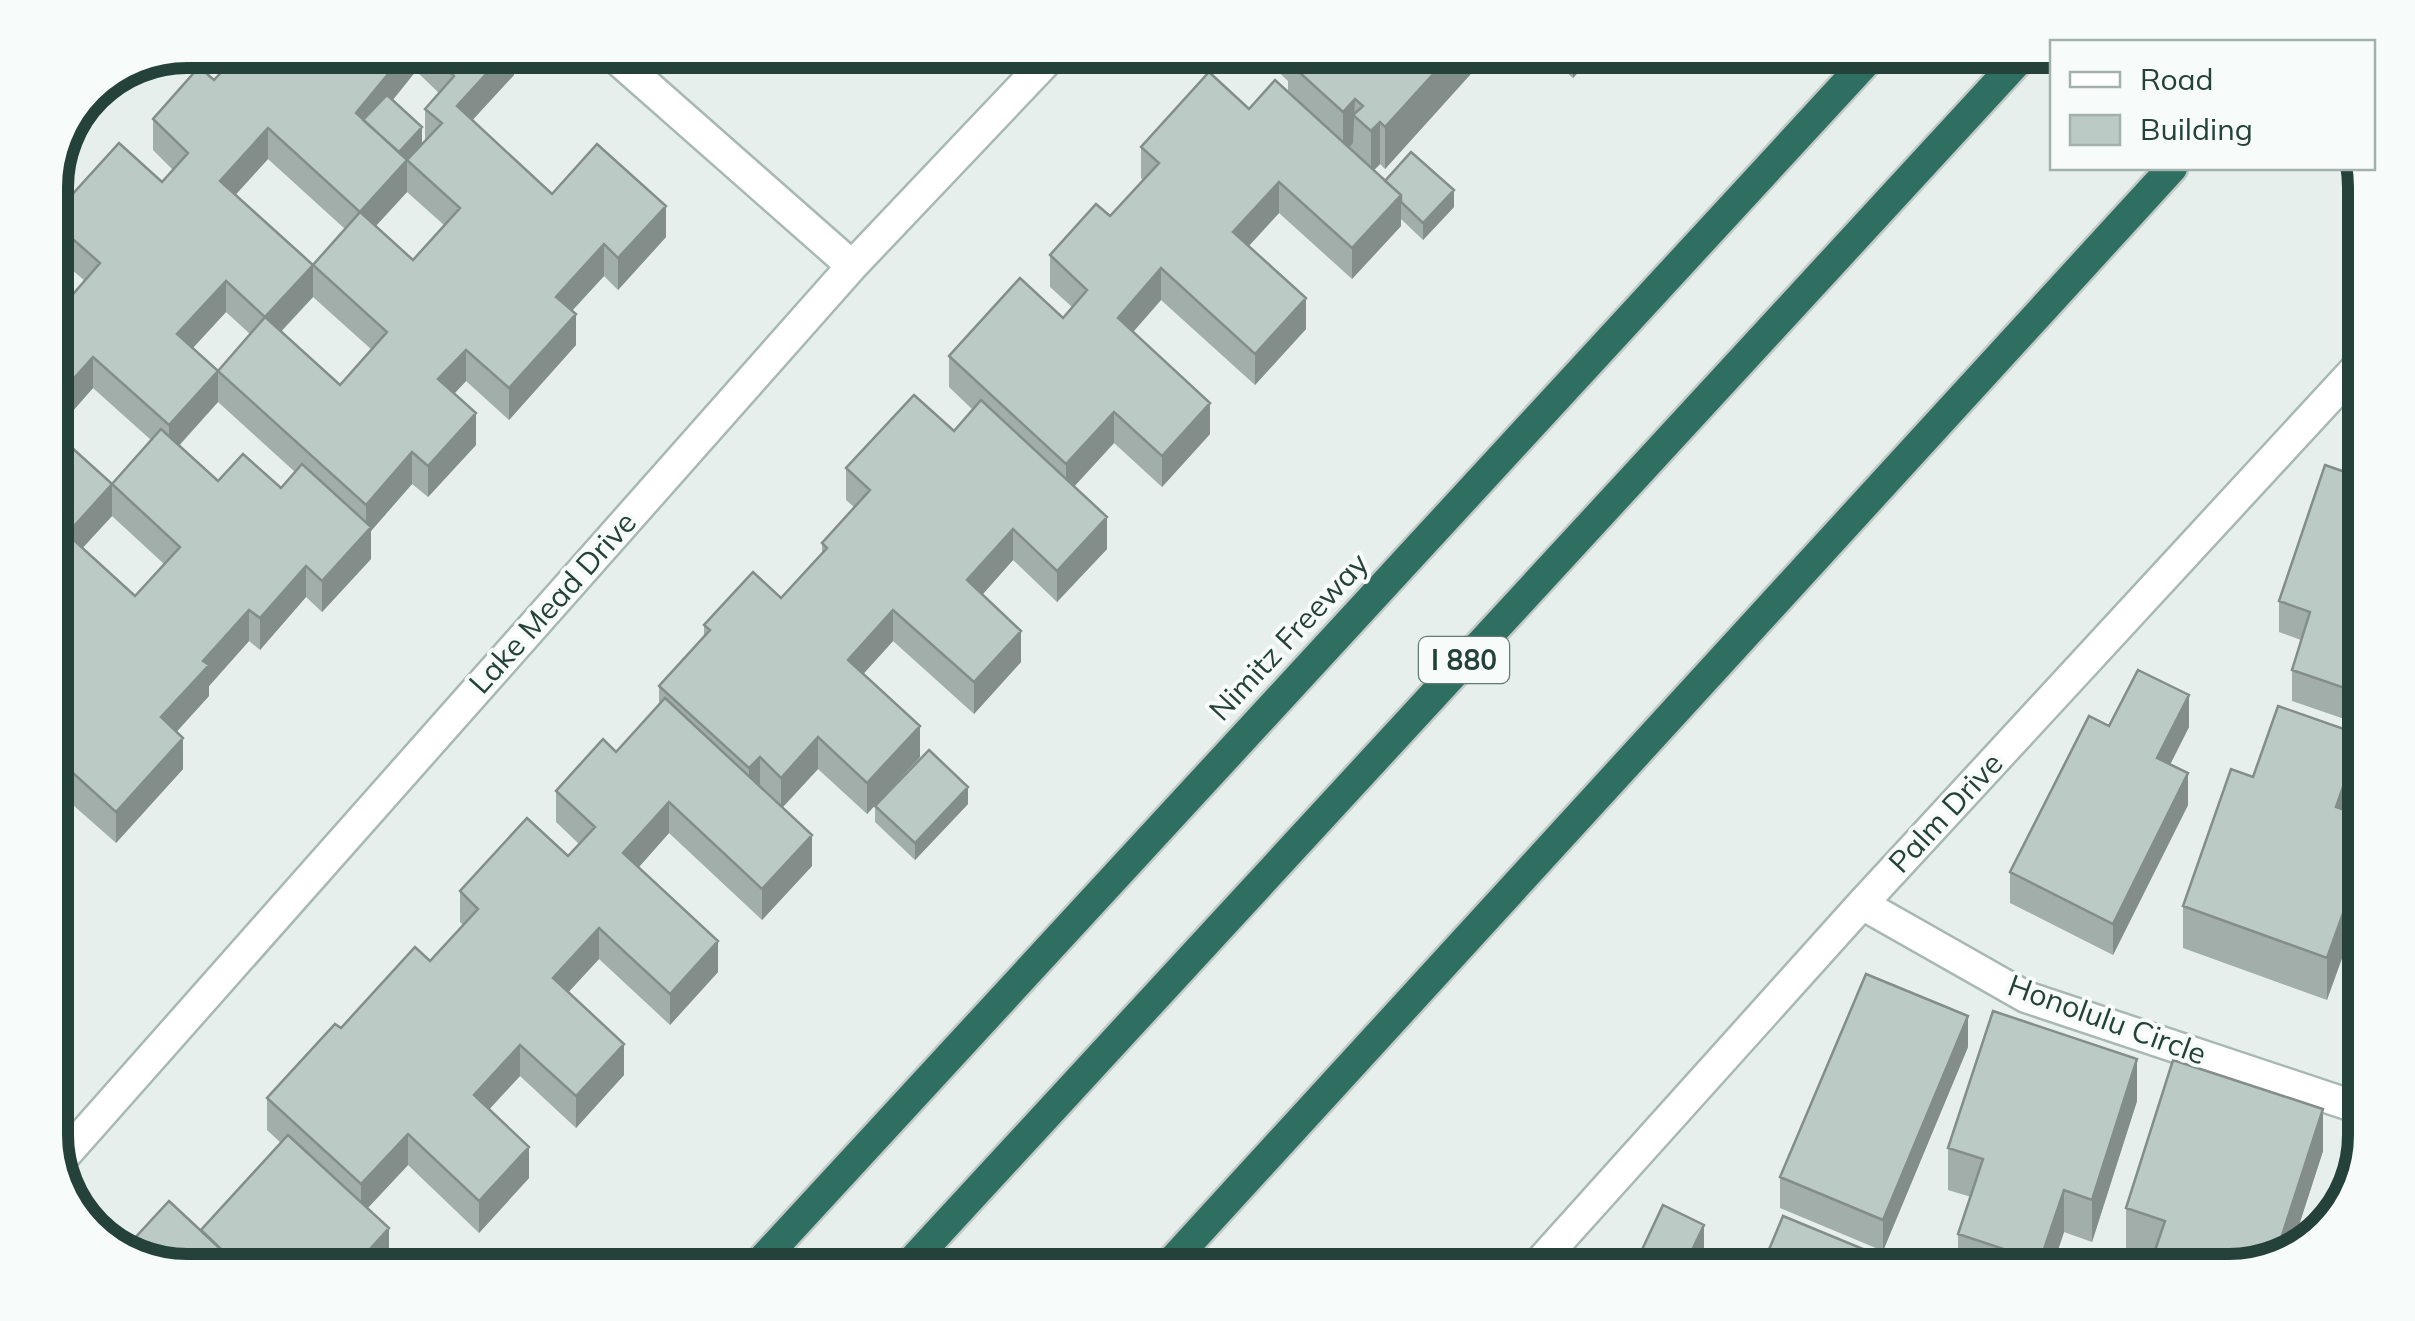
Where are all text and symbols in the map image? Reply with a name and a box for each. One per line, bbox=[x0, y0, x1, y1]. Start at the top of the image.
legend bbox=[2050, 40, 2375, 170]
text: Road bbox=[2140, 60, 2214, 98]
text: Building bbox=[2140, 110, 2253, 148]
street label: Lake Mead Drive bbox=[461, 503, 644, 701]
street label: Nimitz Freeway bbox=[1201, 544, 1376, 728]
road number: I 880 bbox=[1419, 637, 1509, 683]
street label: Palm Drive bbox=[1880, 744, 2011, 880]
street label: Honolulu Circle bbox=[2003, 966, 2212, 1073]

